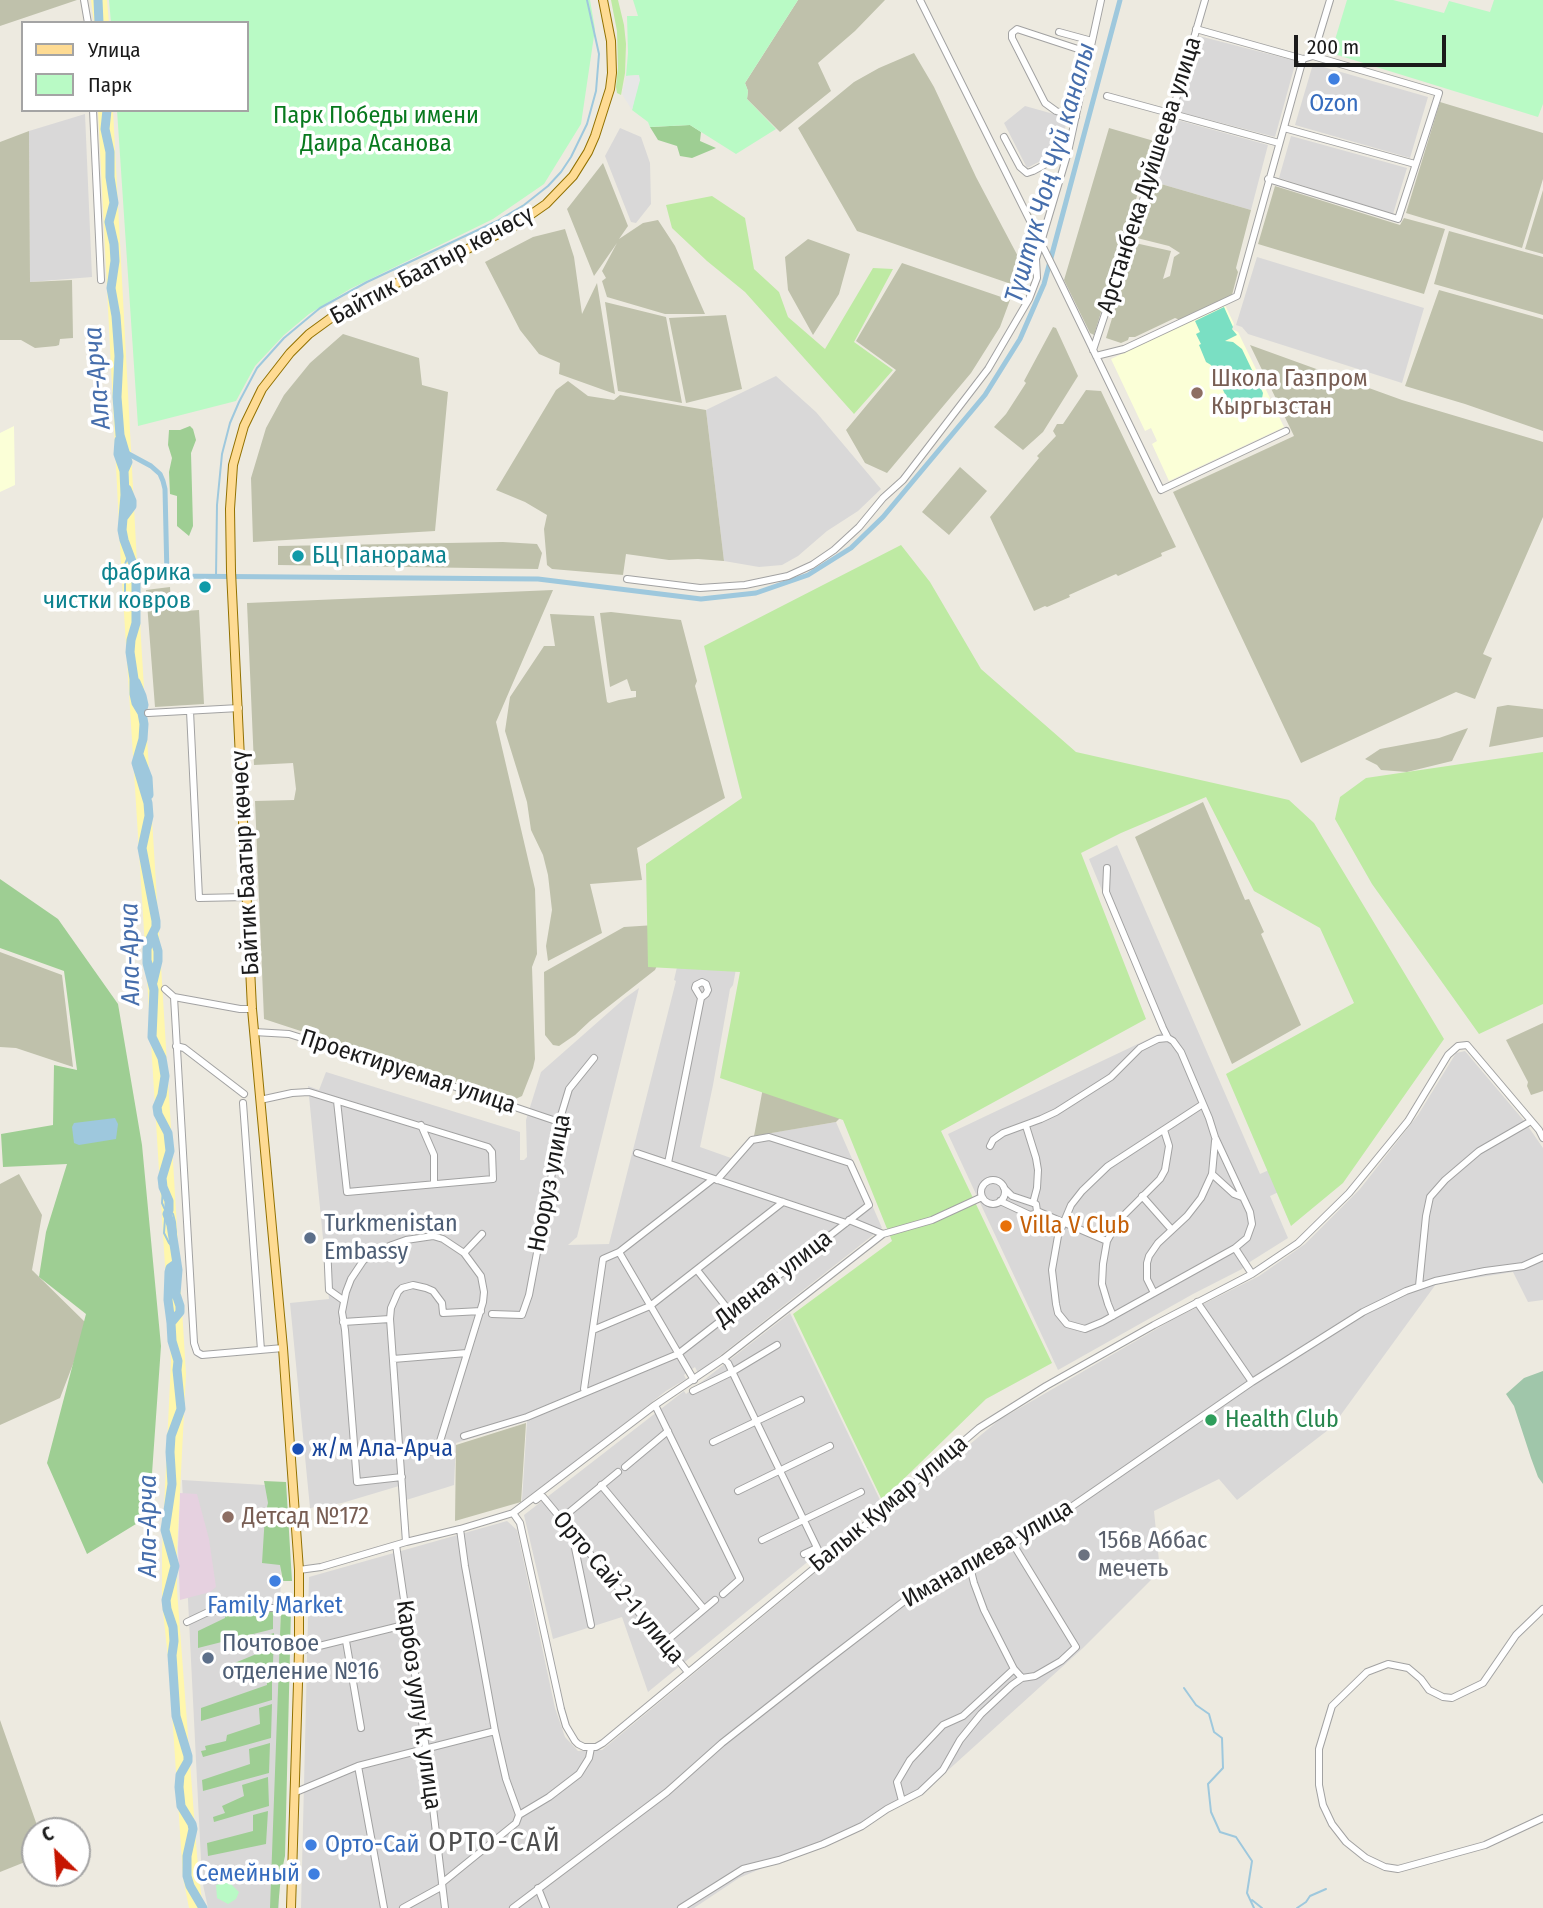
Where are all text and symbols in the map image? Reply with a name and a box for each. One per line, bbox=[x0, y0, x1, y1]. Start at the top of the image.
legend bbox=[21, 21, 248, 112]
scale bar bbox=[1298, 21, 1450, 65]
street label: Арстанбека Дуйшеева улица bbox=[1092, 33, 1208, 317]
text: 200 m bbox=[1307, 34, 1359, 60]
text: Улица bbox=[88, 37, 141, 63]
water label: Түштүк Чоң Чүй каналы bbox=[999, 39, 1103, 307]
marker: Ozon bbox=[1326, 71, 1342, 87]
text: Парк bbox=[88, 72, 132, 98]
place label: Ozon bbox=[1309, 90, 1359, 118]
park label: Парк Победы имени Даира Асанова bbox=[273, 102, 479, 158]
street label: Байтик Баатыр көчөсү bbox=[326, 200, 538, 332]
water label: Ала-Арча bbox=[78, 325, 118, 431]
place label: Школа Газпром Кыргызстан bbox=[1211, 365, 1368, 421]
marker: Школа Газпром Кыргызстан bbox=[1189, 385, 1205, 401]
place label: БЦ Панорама bbox=[312, 542, 447, 570]
marker: БЦ Панорама bbox=[290, 548, 306, 564]
place label: фабрика чистки ковров bbox=[43, 559, 191, 615]
marker: фабрика чистки ковров bbox=[197, 579, 213, 595]
street label: Байтик Баатыр көчөсү bbox=[226, 750, 266, 976]
water label: Ала-Арча bbox=[115, 902, 147, 1006]
street label: Проектируемая улица bbox=[297, 1024, 519, 1120]
street label: Нооруз улица bbox=[523, 1112, 577, 1254]
place label: Turkmenistan Embassy bbox=[324, 1210, 458, 1266]
place label: Villa V Club bbox=[1020, 1212, 1130, 1240]
marker: Villa V Club bbox=[998, 1218, 1014, 1234]
street label: Дивная улица bbox=[710, 1224, 838, 1334]
marker: Turkmenistan Embassy bbox=[302, 1230, 318, 1246]
place label: Health Club bbox=[1225, 1406, 1339, 1434]
marker: Health Club bbox=[1203, 1412, 1219, 1428]
street label: Балык Кумар улица bbox=[804, 1429, 974, 1579]
place label: ж/м Ала-Арча bbox=[312, 1435, 453, 1463]
marker: ж/м Ала-Арча bbox=[290, 1441, 306, 1457]
water label: Ала-Арча bbox=[133, 1475, 165, 1577]
street label: Иманалиева улица bbox=[898, 1494, 1078, 1614]
place label: Детсад №172 bbox=[242, 1503, 369, 1531]
street label: Орто Сай 2-1 улица bbox=[546, 1506, 690, 1670]
marker: Детсад №172 bbox=[220, 1509, 236, 1525]
place label: 156в Аббас мечеть bbox=[1098, 1527, 1207, 1583]
marker: 156в Аббас мечеть bbox=[1076, 1547, 1092, 1563]
marker: Family Market bbox=[267, 1573, 283, 1589]
place label: Family Market bbox=[207, 1592, 343, 1620]
street label: Карбоз уулу К. улица bbox=[389, 1598, 447, 1812]
place label: Почтовое отделение №16 bbox=[222, 1630, 379, 1686]
marker: Почтовое отделение №16 bbox=[200, 1650, 216, 1666]
north arrow bbox=[21, 1817, 91, 1887]
text: С bbox=[38, 1822, 57, 1847]
district label: ОРТО-САЙ bbox=[429, 1826, 561, 1860]
place label: Орто-Сай bbox=[325, 1831, 420, 1859]
marker: Орто-Сай bbox=[303, 1837, 319, 1853]
place label: Семейный bbox=[195, 1860, 300, 1888]
marker: Семейный bbox=[306, 1866, 322, 1882]

